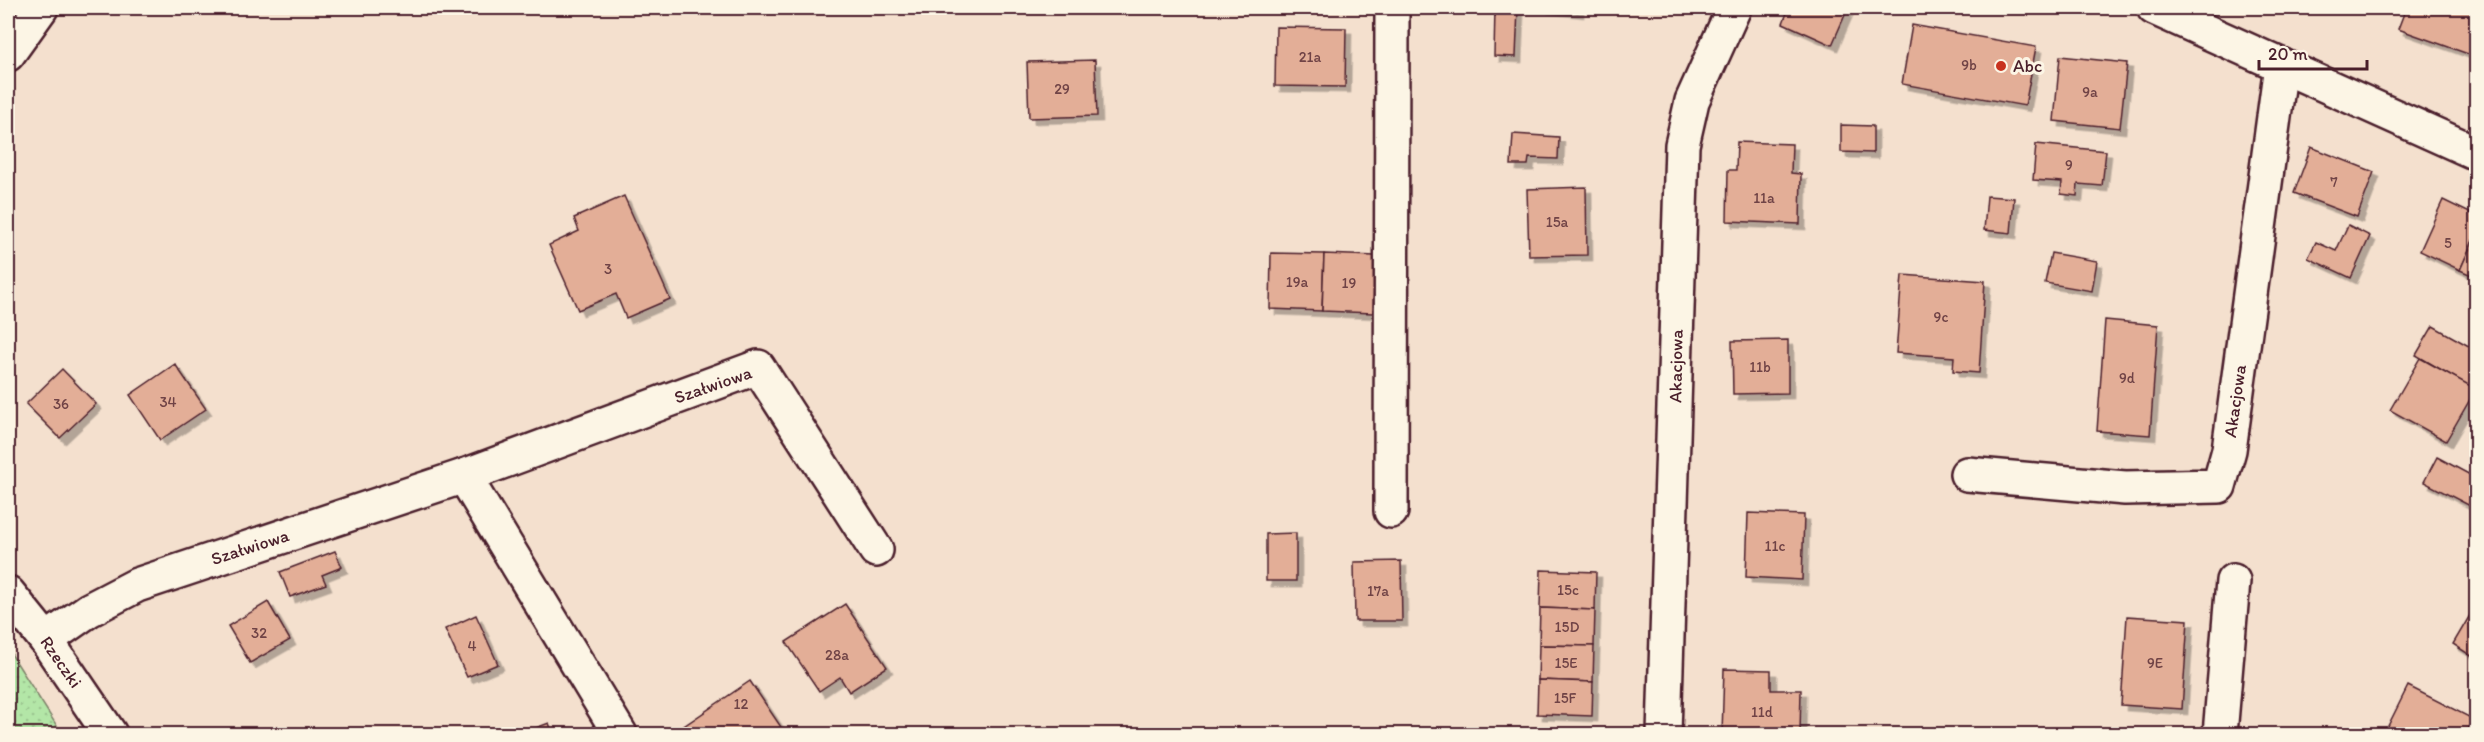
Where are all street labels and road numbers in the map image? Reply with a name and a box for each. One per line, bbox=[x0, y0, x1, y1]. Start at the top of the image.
street label: Akacjowa bbox=[1664, 328, 1688, 403]
street label: Szałwiowa bbox=[671, 361, 755, 409]
street label: Akacjowa bbox=[2219, 362, 2251, 439]
street label: Szałwiowa bbox=[208, 524, 292, 570]
street label: Rzeczki bbox=[35, 632, 87, 692]

